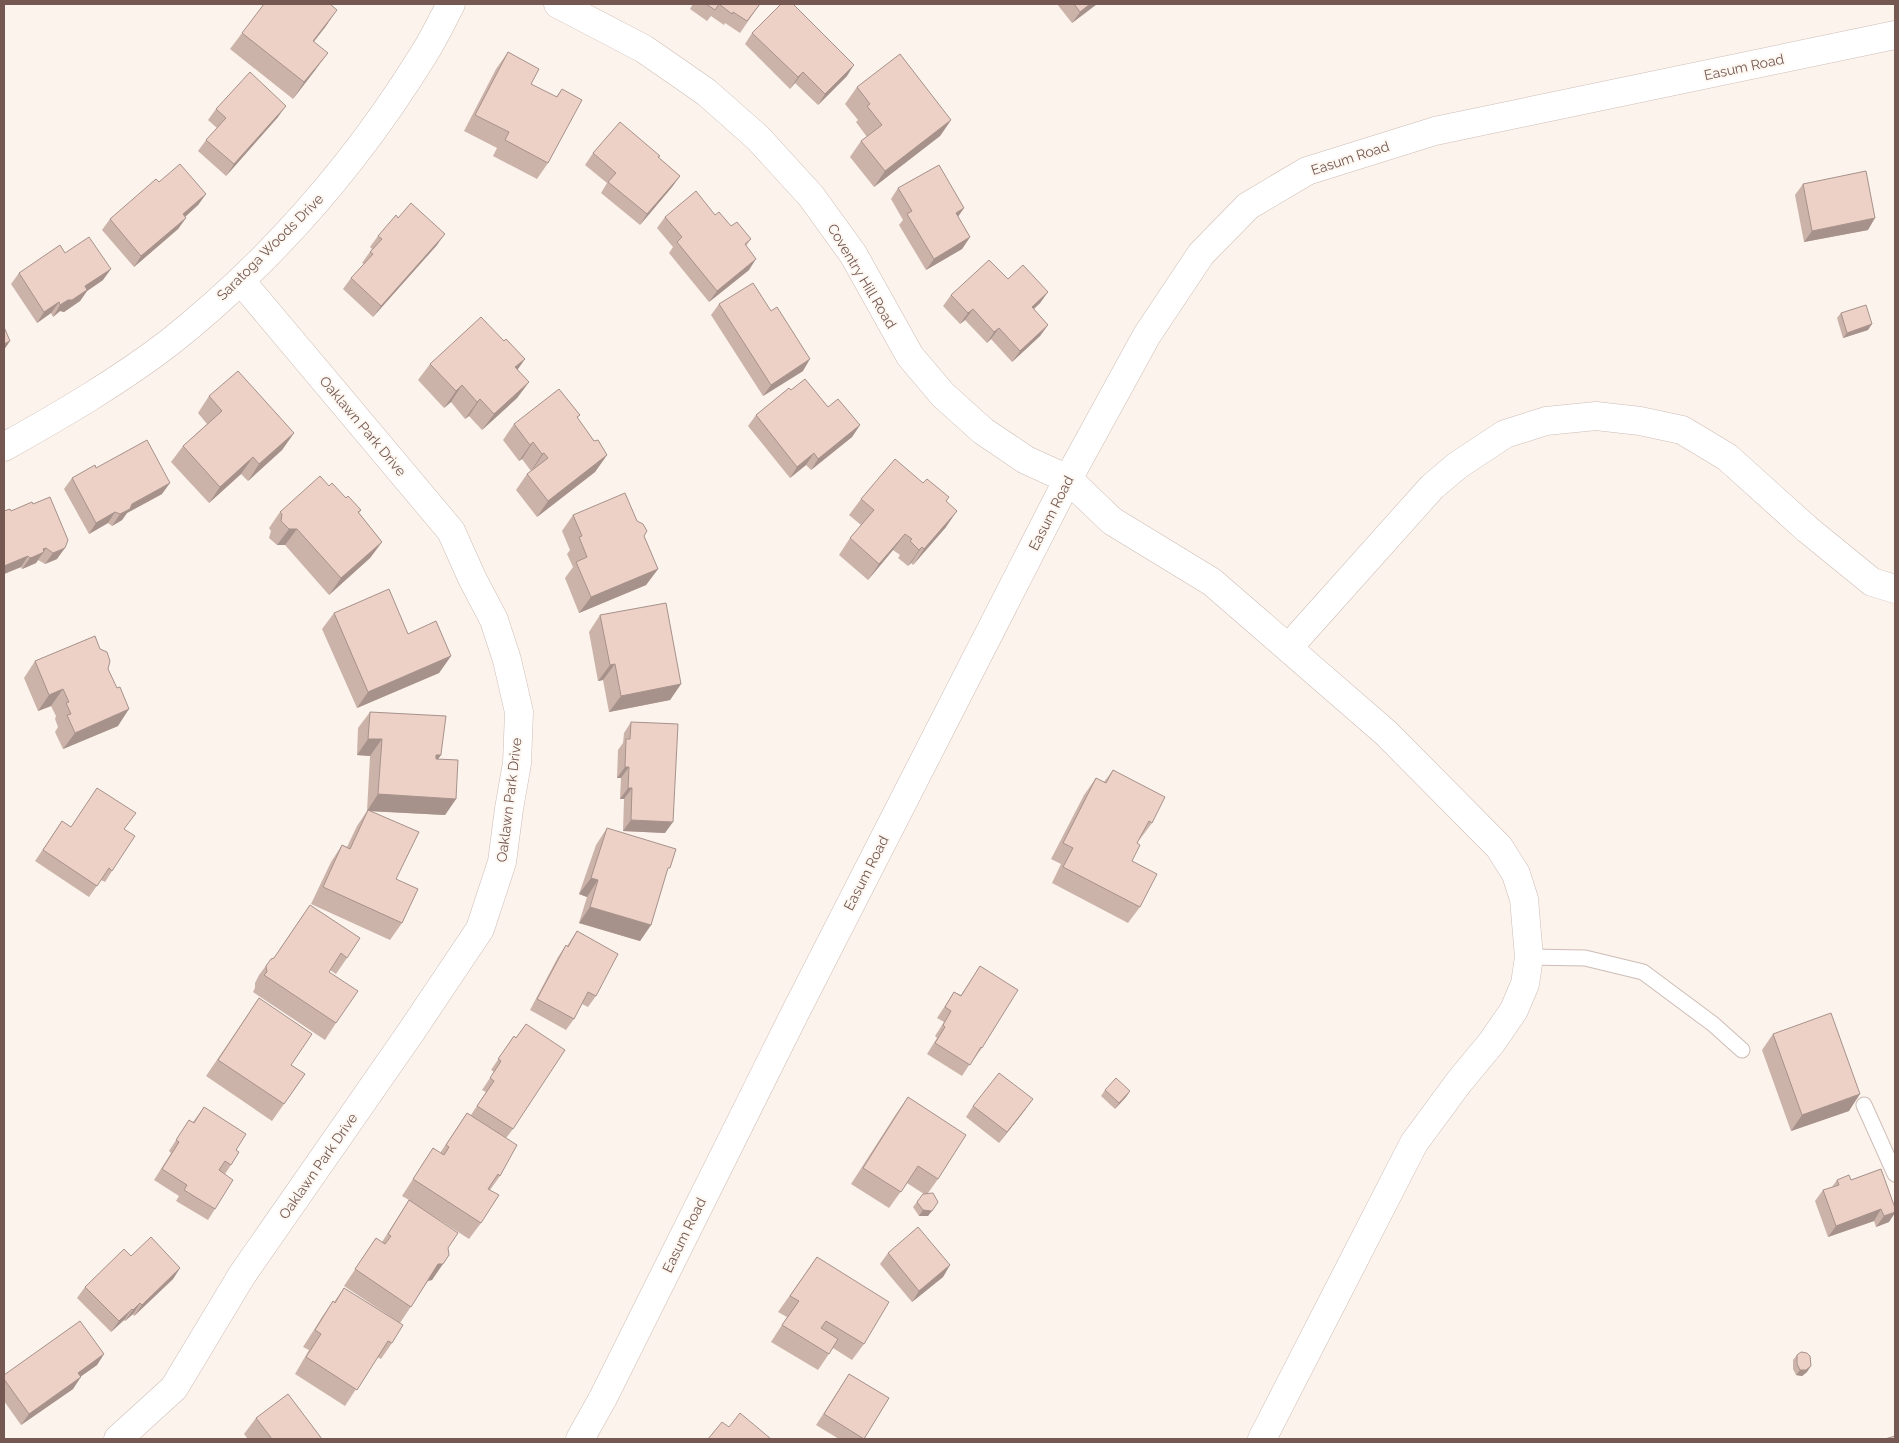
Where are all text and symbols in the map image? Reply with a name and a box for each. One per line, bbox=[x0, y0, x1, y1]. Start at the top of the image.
street label: Easum Road bbox=[1703, 51, 1785, 83]
street label: Easum Road bbox=[1309, 138, 1391, 178]
street label: Saratoga Woods Drive bbox=[214, 191, 326, 303]
street label: Coventry Hill Road bbox=[824, 221, 900, 331]
street label: Oaklawn Park Drive bbox=[317, 373, 409, 479]
street label: Easum Road bbox=[1025, 473, 1077, 553]
street label: Oaklawn Park Drive bbox=[493, 737, 525, 863]
street label: Easum Road bbox=[840, 833, 892, 913]
street label: Oaklawn Park Drive bbox=[275, 1110, 361, 1222]
street label: Easum Road bbox=[659, 1195, 709, 1275]

